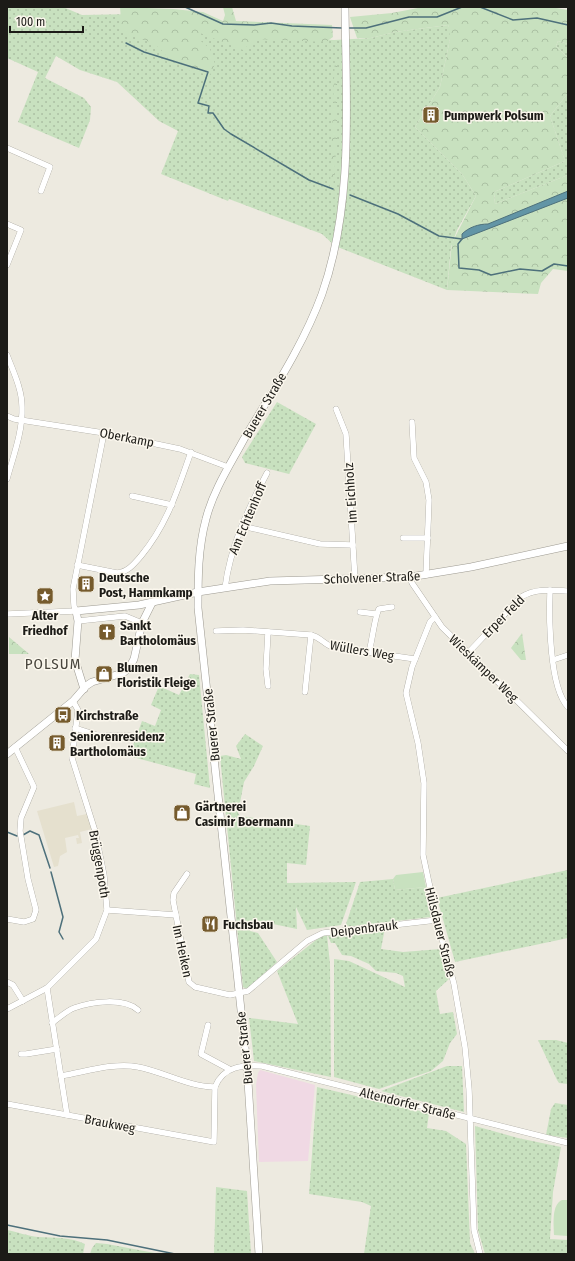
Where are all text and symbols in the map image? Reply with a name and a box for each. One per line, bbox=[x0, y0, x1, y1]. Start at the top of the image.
scale bar bbox=[10, 8, 83, 34]
text: 100 m bbox=[16, 15, 45, 29]
building icon: Pumpwerk Polsum bbox=[421, 105, 441, 125]
place label: Pumpwerk Polsum bbox=[444, 108, 544, 123]
street label: Buerer Straße bbox=[240, 370, 289, 441]
street label: Oberkamp bbox=[98, 425, 156, 450]
street label: Im Eichholz bbox=[341, 462, 360, 524]
street label: Am Echtenhoff bbox=[225, 479, 270, 557]
street label: Scholvener Straße bbox=[323, 568, 421, 587]
place label: Deutsche Post, Hammkamp bbox=[99, 570, 193, 600]
building icon: Deutsche Post, Hammkamp bbox=[76, 574, 96, 594]
place icon: Alter Friedhof bbox=[35, 586, 55, 606]
street label: Erper Feld bbox=[479, 592, 528, 641]
place label: Alter Friedhof bbox=[22, 608, 69, 638]
place label: Sankt Bartholomäus bbox=[120, 618, 196, 648]
church icon: Sankt Bartholomäus bbox=[97, 622, 117, 642]
street label: Wieskämper Weg bbox=[446, 632, 522, 706]
street label: Wüllers Weg bbox=[329, 637, 396, 664]
district label: POLSUM bbox=[25, 655, 81, 673]
place label: Blumen Floristik Fleige bbox=[117, 660, 196, 690]
shop icon: Blumen Floristik Fleige bbox=[94, 664, 114, 684]
street label: Buerer Straße bbox=[200, 688, 223, 762]
bus stop icon: Kirchstraße bbox=[53, 705, 73, 725]
place label: Kirchstraße bbox=[76, 708, 139, 723]
place label: Seniorenresidenz Bartholomäus bbox=[70, 729, 165, 759]
building icon: Seniorenresidenz Bartholomäus bbox=[47, 733, 67, 753]
place label: Gärtnerei Casimir Boermann bbox=[195, 799, 294, 829]
shop icon: Gärtnerei Casimir Boermann bbox=[172, 803, 192, 823]
street label: Brüggenpoth bbox=[86, 829, 113, 899]
street label: Hülsdauer Straße bbox=[422, 885, 459, 979]
restaurant icon: Fuchsbau bbox=[200, 914, 220, 934]
place label: Fuchsbau bbox=[223, 917, 274, 932]
street label: Deipenbrauk bbox=[330, 917, 400, 940]
street label: Im Heiken bbox=[170, 924, 195, 979]
street label: Buerer Straße bbox=[233, 1011, 256, 1085]
street label: Altendorfer Straße bbox=[358, 1084, 457, 1123]
street label: Braukweg bbox=[83, 1111, 137, 1136]

